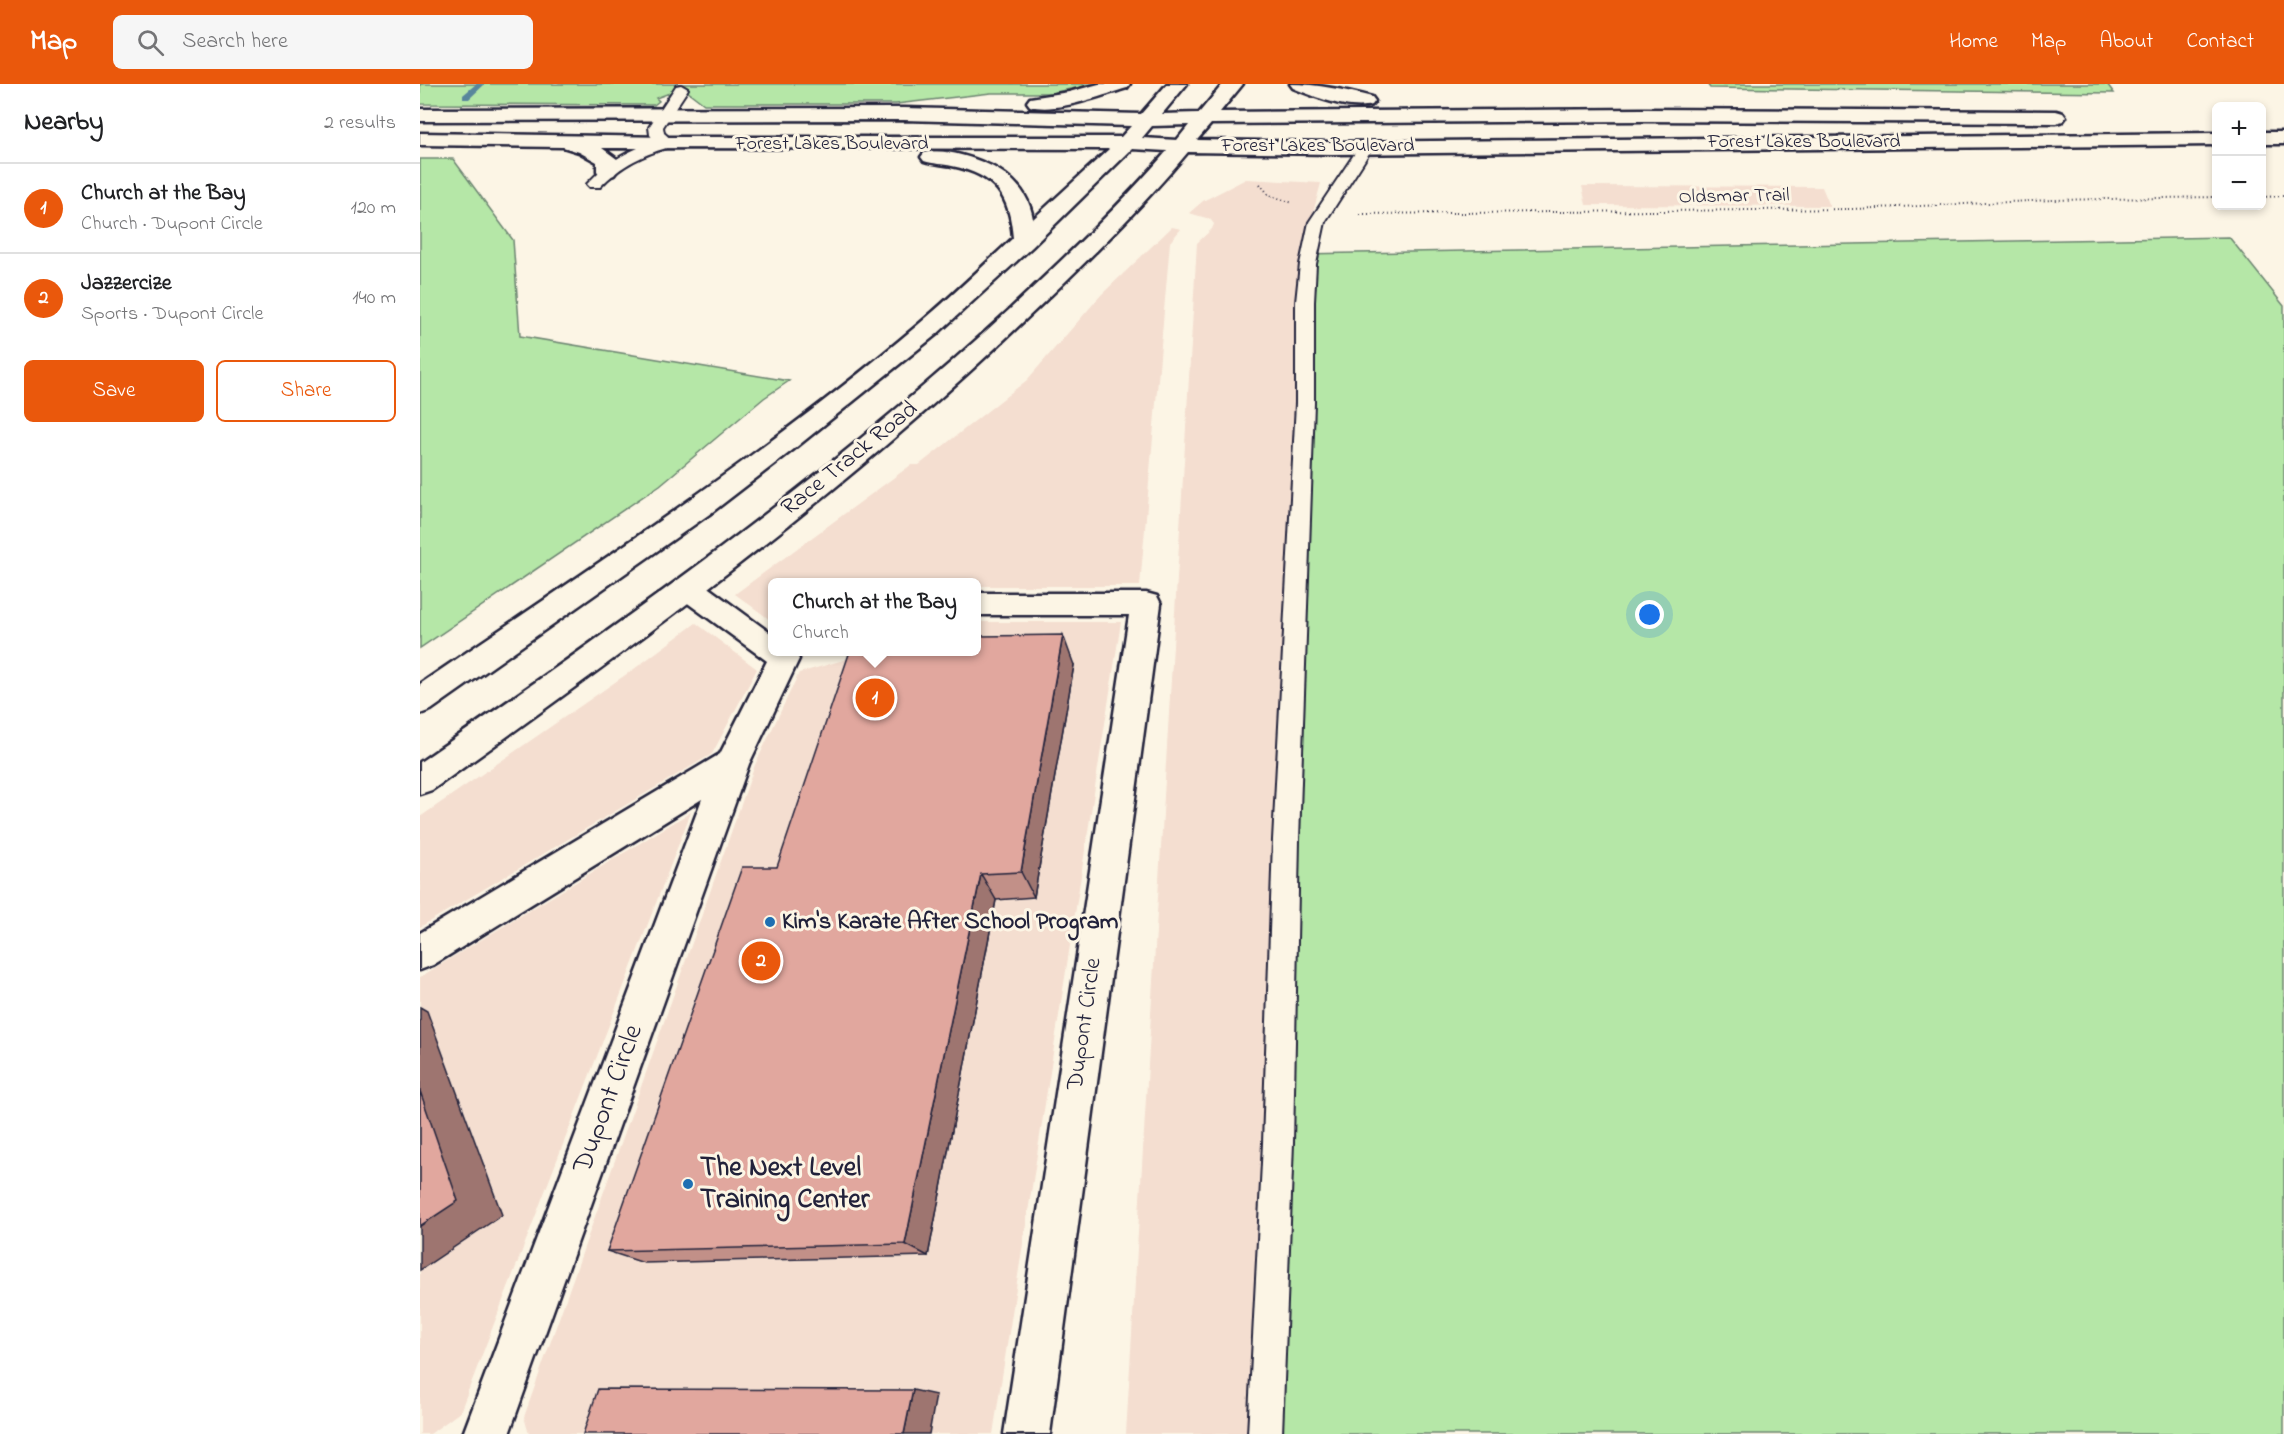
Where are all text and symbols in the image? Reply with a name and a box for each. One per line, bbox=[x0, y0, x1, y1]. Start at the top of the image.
search box bbox=[113, 15, 533, 69]
text: Map bbox=[30, 22, 77, 63]
icon: search bbox=[134, 26, 167, 59]
text: Search here bbox=[182, 26, 288, 58]
text: Home bbox=[1949, 27, 1998, 57]
text: Map bbox=[2031, 27, 2066, 57]
text: About bbox=[2099, 27, 2153, 57]
text: Contact bbox=[2186, 27, 2254, 57]
map controls bbox=[2212, 102, 2266, 210]
button: + bbox=[2212, 102, 2266, 156]
text: Nearby bbox=[24, 104, 103, 142]
text: 2 results bbox=[324, 109, 396, 138]
street label: Forest Lakes Boulevard bbox=[1706, 128, 1901, 157]
street label: Forest Lakes Boulevard bbox=[734, 130, 929, 159]
street label: Forest Lakes Boulevard bbox=[1220, 132, 1415, 161]
button: − bbox=[2212, 156, 2266, 210]
text: Church at the Bay bbox=[81, 178, 245, 210]
street label: Oldsmar Trail bbox=[1678, 182, 1790, 212]
text: 1 bbox=[40, 194, 47, 223]
text: 120 m bbox=[351, 194, 396, 223]
text: Church · Dupont Circle bbox=[81, 210, 263, 239]
text: Jazzercize bbox=[81, 268, 172, 300]
text: 2 bbox=[39, 284, 48, 313]
text: 140 m bbox=[352, 284, 396, 313]
text: Sports · Dupont Circle bbox=[81, 300, 263, 329]
button: Save bbox=[24, 360, 204, 422]
button: Share bbox=[216, 360, 396, 422]
street label: Race Track Road bbox=[774, 392, 926, 525]
popup bbox=[768, 578, 981, 656]
text: Church at the Bay bbox=[792, 587, 957, 619]
your location bbox=[1635, 600, 1664, 629]
text: Church bbox=[792, 619, 849, 648]
pin: 1 bbox=[856, 676, 894, 720]
place label: Kim's Karate After School Program bbox=[782, 905, 1119, 941]
marker: Kim's Karate After School Program bbox=[763, 915, 777, 929]
pin: 2 bbox=[742, 938, 780, 984]
street label: Dupont Circle bbox=[1058, 955, 1112, 1093]
street label: Dupont Circle bbox=[563, 1019, 655, 1180]
place label: The Next Level Training Center bbox=[700, 1148, 871, 1222]
marker: The Next Level Training Center bbox=[681, 1177, 695, 1191]

